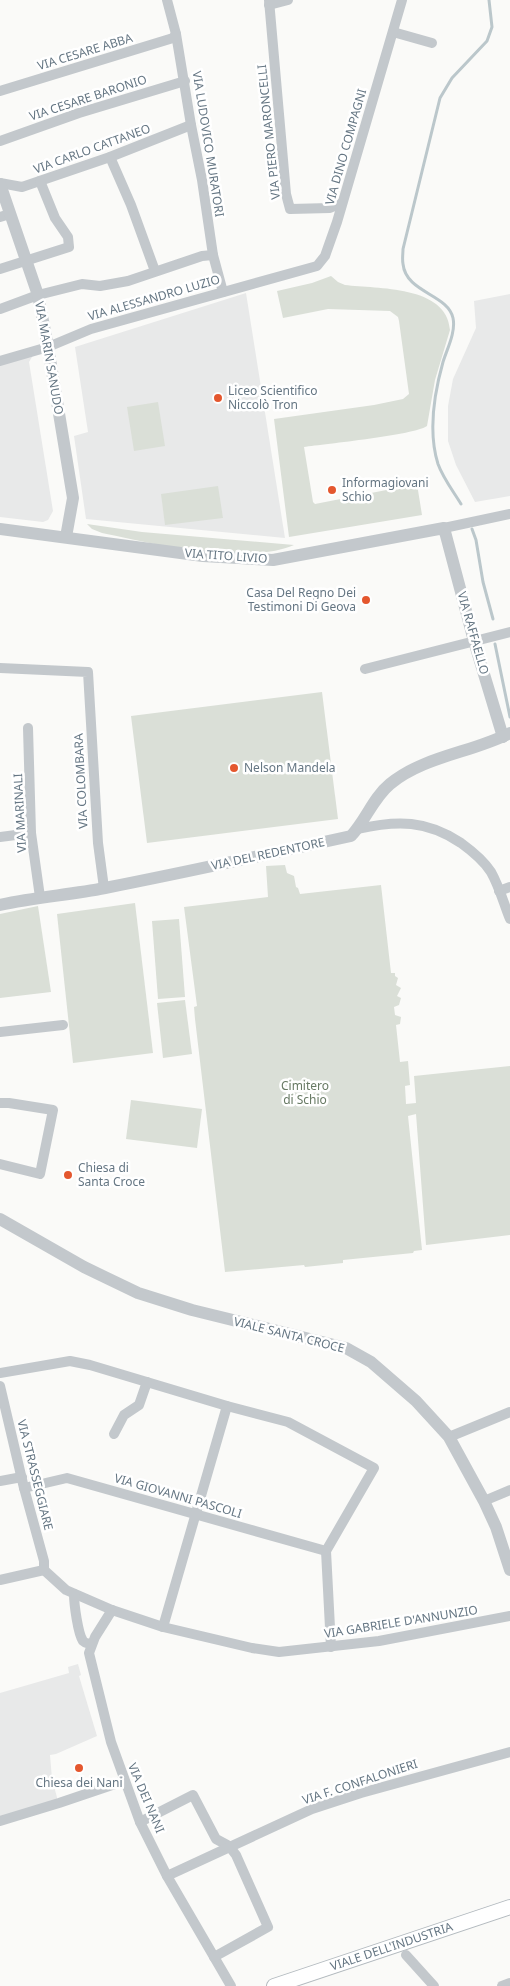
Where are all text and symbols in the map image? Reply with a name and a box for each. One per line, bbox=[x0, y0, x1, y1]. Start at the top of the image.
street label: VIA CESARE ABBA bbox=[35, 29, 135, 74]
street label: VIA PIERO MARONCELLI bbox=[253, 64, 284, 200]
street label: VIA CESARE BARONIO bbox=[27, 70, 149, 125]
street label: VIA LUDOVICO MURATORI bbox=[189, 70, 228, 218]
street label: VIA DINO COMPAGNI bbox=[321, 87, 370, 207]
street label: VIA CARLO CATTANEO bbox=[31, 119, 153, 178]
street label: VIA ALESSANDRO LUZIO bbox=[86, 271, 222, 325]
street label: VIA MARIN SANUDO bbox=[31, 300, 68, 416]
place label: Liceo Scientifico Niccolò Tron bbox=[228, 382, 318, 413]
marker: Liceo Scientifico Niccolò Tron bbox=[212, 392, 224, 404]
place label: Informagiovani Schio bbox=[342, 474, 429, 505]
marker: Informagiovani Schio bbox=[326, 484, 338, 496]
street label: VIA TITO LIVIO bbox=[184, 544, 268, 567]
place label: Casa Del Regno Dei Testimoni Di Geova bbox=[246, 584, 356, 615]
street label: VIA RAFFAELLO bbox=[454, 589, 493, 676]
marker: Casa Del Regno Dei Testimoni Di Geova bbox=[360, 594, 372, 606]
street label: VIA COLOMBARA bbox=[69, 732, 91, 829]
place label: Nelson Mandela bbox=[244, 759, 336, 776]
marker: Nelson Mandela bbox=[228, 762, 240, 774]
street label: VIA MARINALI bbox=[9, 773, 30, 853]
street label: VIA DEL REDENTORE bbox=[210, 833, 326, 874]
park label: Cimitero di Schio bbox=[281, 1077, 329, 1108]
place label: Chiesa di Santa Croce bbox=[78, 1159, 145, 1190]
marker: Chiesa di Santa Croce bbox=[62, 1169, 74, 1181]
street label: VIALE SANTA CROCE bbox=[232, 1313, 346, 1357]
street label: VIA STRASSEGGIARE bbox=[13, 1418, 57, 1532]
street label: VIA GIOVANNI PASCOLI bbox=[112, 1469, 244, 1522]
street label: VIA GABRIELE D'ANNUNZIO bbox=[323, 1601, 479, 1642]
street label: VIA F. CONFALONIERI bbox=[300, 1755, 420, 1808]
street label: VIA DEI NANI bbox=[124, 1760, 169, 1835]
marker: Chiesa dei Nani bbox=[73, 1762, 85, 1774]
place label: Chiesa dei Nani bbox=[35, 1774, 123, 1791]
street label: VIALE DELL'INDUSTRIA bbox=[328, 1918, 455, 1975]

